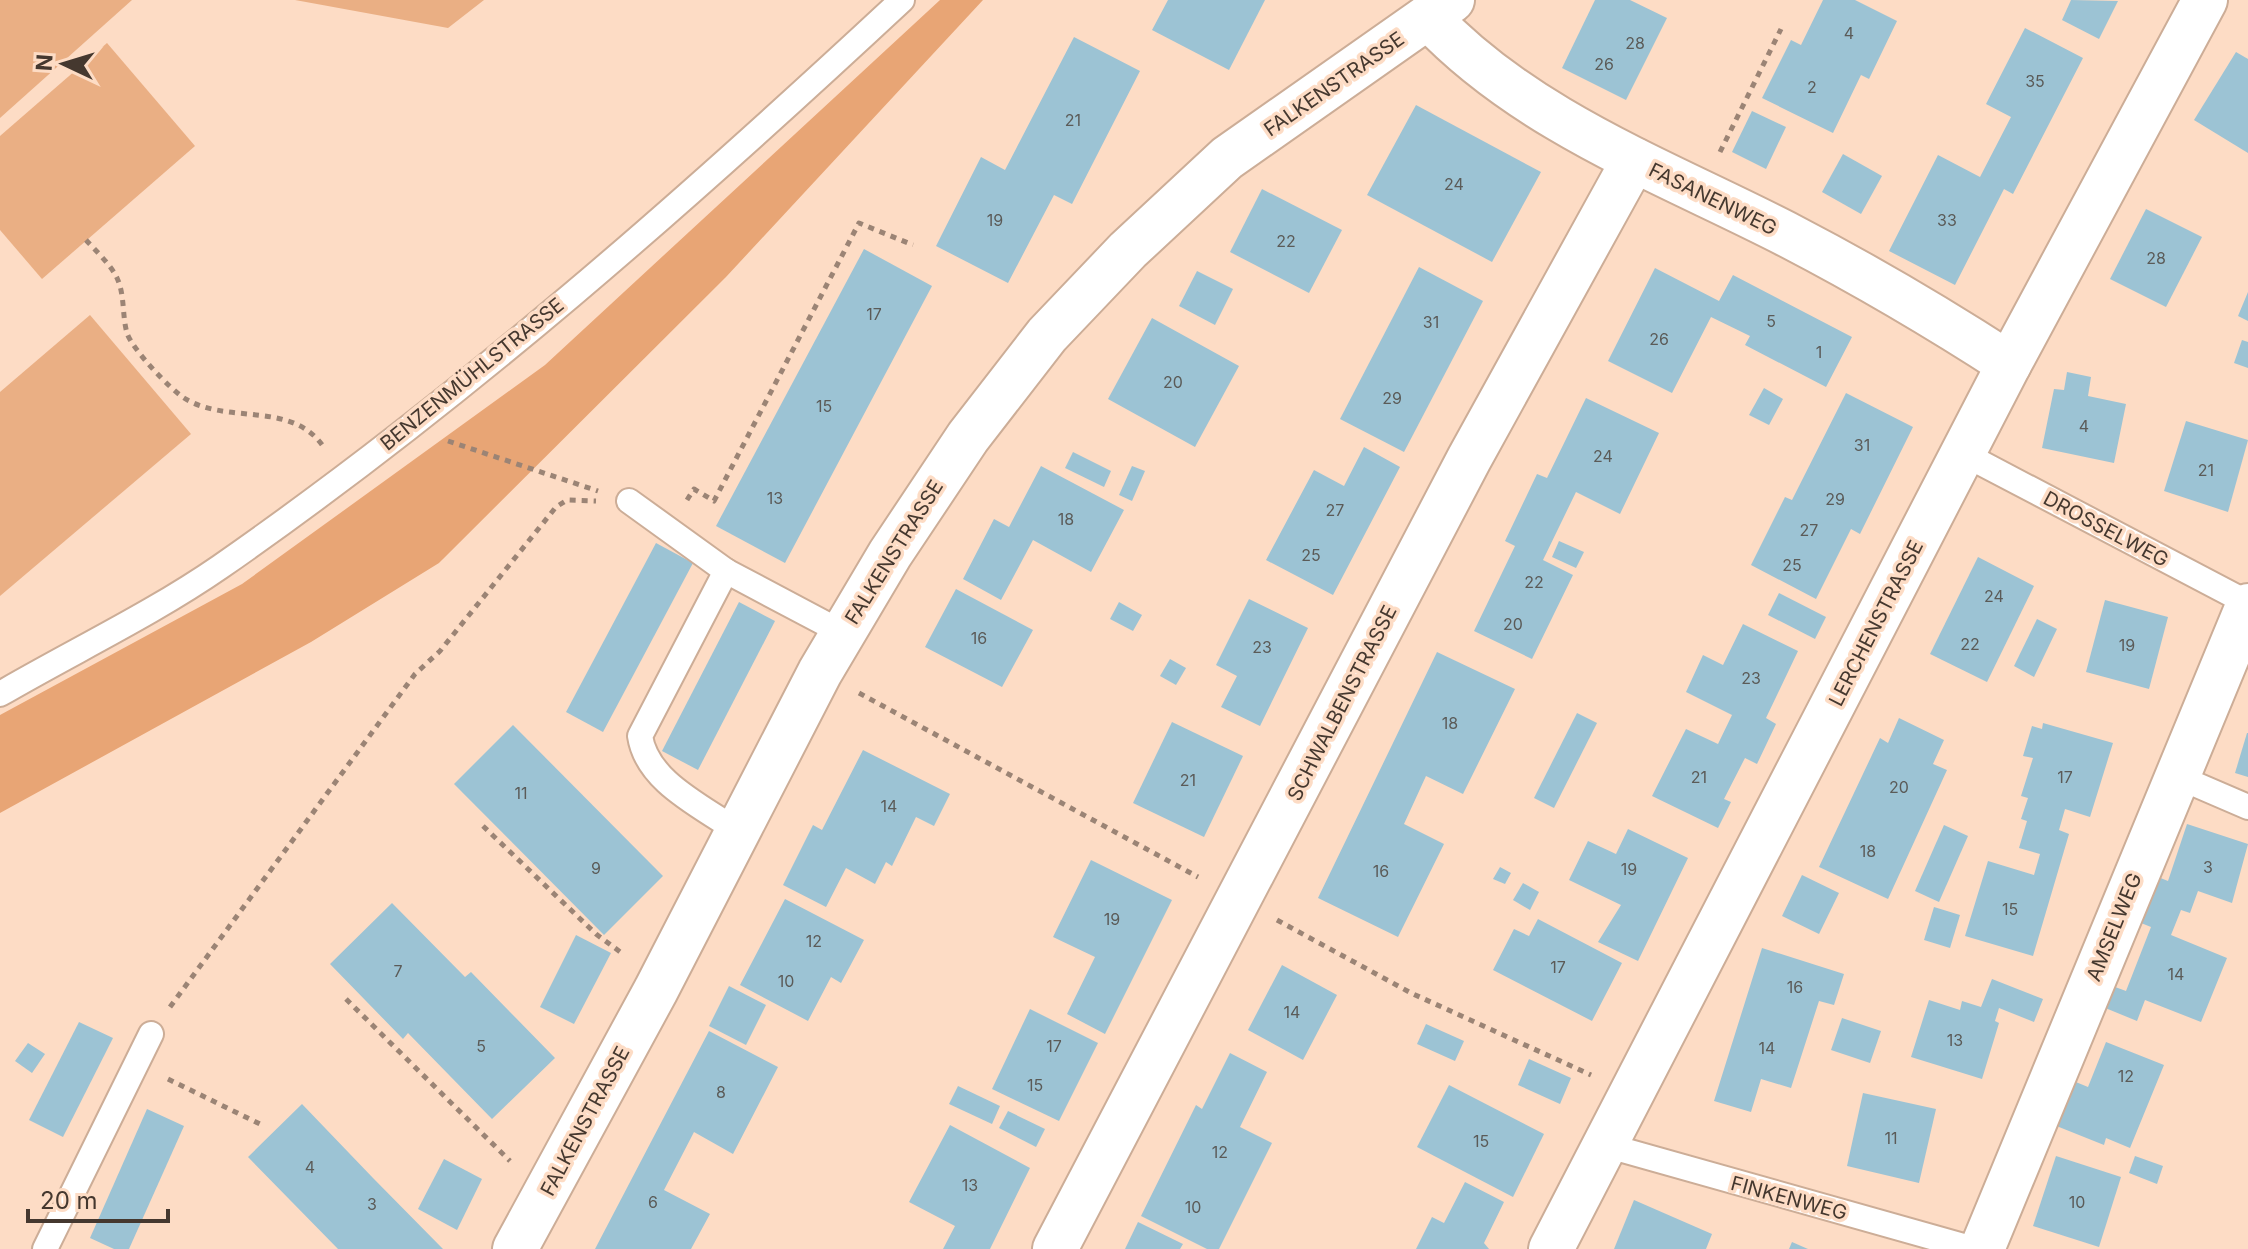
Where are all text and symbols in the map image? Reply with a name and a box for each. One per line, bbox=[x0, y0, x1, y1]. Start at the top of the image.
house number: 4 bbox=[1844, 23, 1854, 43]
north arrow bbox=[24, 24, 104, 104]
street label: FALKENSTRASSE bbox=[1259, 27, 1409, 141]
house number: 28 bbox=[1625, 33, 1645, 53]
text: N bbox=[30, 53, 58, 72]
house number: 26 bbox=[1594, 54, 1614, 74]
house number: 35 bbox=[2025, 71, 2045, 91]
house number: 2 bbox=[1807, 77, 1817, 97]
house number: 21 bbox=[1065, 110, 1081, 130]
street label: FASANENWEG bbox=[1645, 158, 1781, 240]
house number: 24 bbox=[1444, 174, 1464, 194]
house number: 19 bbox=[987, 210, 1003, 230]
house number: 33 bbox=[1937, 210, 1957, 230]
house number: 22 bbox=[1276, 231, 1296, 251]
house number: 28 bbox=[2146, 248, 2166, 268]
street label: BENZENMÜHLSTRASSE bbox=[375, 293, 569, 455]
house number: 17 bbox=[866, 304, 882, 324]
house number: 5 bbox=[1766, 311, 1776, 331]
house number: 31 bbox=[1423, 312, 1439, 332]
house number: 26 bbox=[1649, 329, 1669, 349]
house number: 1 bbox=[1816, 342, 1822, 362]
house number: 20 bbox=[1163, 372, 1183, 392]
house number: 29 bbox=[1382, 388, 1402, 408]
house number: 15 bbox=[816, 396, 832, 416]
house number: 4 bbox=[2079, 416, 2089, 436]
house number: 31 bbox=[1854, 435, 1870, 455]
house number: 24 bbox=[1593, 446, 1613, 466]
house number: 21 bbox=[2198, 460, 2214, 480]
street label: FALKENSTRASSE bbox=[840, 475, 948, 629]
street label: DROSSELWEG bbox=[2039, 486, 2173, 572]
house number: 13 bbox=[767, 488, 783, 508]
house number: 29 bbox=[1825, 489, 1845, 509]
house number: 27 bbox=[1326, 500, 1344, 520]
house number: 18 bbox=[1058, 509, 1074, 529]
house number: 27 bbox=[1800, 520, 1818, 540]
street label: LERCHENSTRASSE bbox=[1824, 536, 1928, 710]
house number: 25 bbox=[1301, 545, 1321, 565]
house number: 25 bbox=[1782, 555, 1802, 575]
house number: 22 bbox=[1524, 572, 1544, 592]
house number: 24 bbox=[1984, 586, 2004, 606]
street label: SCHWALBENSTRASSE bbox=[1282, 601, 1402, 805]
house number: 20 bbox=[1503, 614, 1523, 634]
house number: 16 bbox=[971, 628, 987, 648]
house number: 22 bbox=[1960, 634, 1980, 654]
house number: 19 bbox=[2119, 635, 2135, 655]
house number: 23 bbox=[1252, 637, 1272, 657]
house number: 23 bbox=[1741, 668, 1761, 688]
house number: 18 bbox=[1442, 713, 1458, 733]
house number: 21 bbox=[1691, 767, 1707, 787]
house number: 17 bbox=[2057, 767, 2073, 787]
house number: 21 bbox=[1180, 770, 1196, 790]
house number: 20 bbox=[1889, 777, 1909, 797]
house number: 11 bbox=[514, 783, 528, 803]
house number: 14 bbox=[881, 796, 897, 816]
house number: 18 bbox=[1860, 841, 1876, 861]
house number: 3 bbox=[2203, 857, 2213, 877]
house number: 9 bbox=[591, 858, 601, 878]
house number: 19 bbox=[1621, 859, 1637, 879]
house number: 16 bbox=[1373, 861, 1389, 881]
street label: AMSELWEG bbox=[2081, 869, 2147, 985]
house number: 15 bbox=[2002, 899, 2018, 919]
house number: 19 bbox=[1104, 909, 1120, 929]
house number: 12 bbox=[806, 931, 822, 951]
house number: 17 bbox=[1550, 957, 1566, 977]
house number: 7 bbox=[393, 961, 403, 981]
house number: 14 bbox=[2168, 964, 2184, 984]
house number: 10 bbox=[778, 971, 794, 991]
house number: 16 bbox=[1787, 977, 1803, 997]
house number: 14 bbox=[1284, 1002, 1300, 1022]
house number: 13 bbox=[1947, 1030, 1963, 1050]
house number: 5 bbox=[476, 1036, 486, 1056]
house number: 17 bbox=[1046, 1036, 1062, 1056]
house number: 14 bbox=[1759, 1038, 1775, 1058]
street label: FALKENSTRASSE bbox=[536, 1042, 634, 1200]
house number: 12 bbox=[2118, 1066, 2134, 1086]
house number: 15 bbox=[1027, 1075, 1043, 1095]
house number: 8 bbox=[716, 1082, 726, 1102]
house number: 11 bbox=[1884, 1128, 1898, 1148]
house number: 15 bbox=[1473, 1131, 1489, 1151]
house number: 12 bbox=[1212, 1142, 1228, 1162]
house number: 4 bbox=[305, 1157, 315, 1177]
street label: FINKENWEG bbox=[1728, 1171, 1850, 1225]
scale bar bbox=[28, 1173, 168, 1223]
house number: 13 bbox=[962, 1175, 978, 1195]
text: 20 m bbox=[40, 1186, 98, 1215]
house number: 6 bbox=[648, 1192, 658, 1212]
house number: 10 bbox=[2069, 1192, 2085, 1212]
house number: 3 bbox=[367, 1194, 377, 1214]
house number: 10 bbox=[1185, 1197, 1201, 1217]

